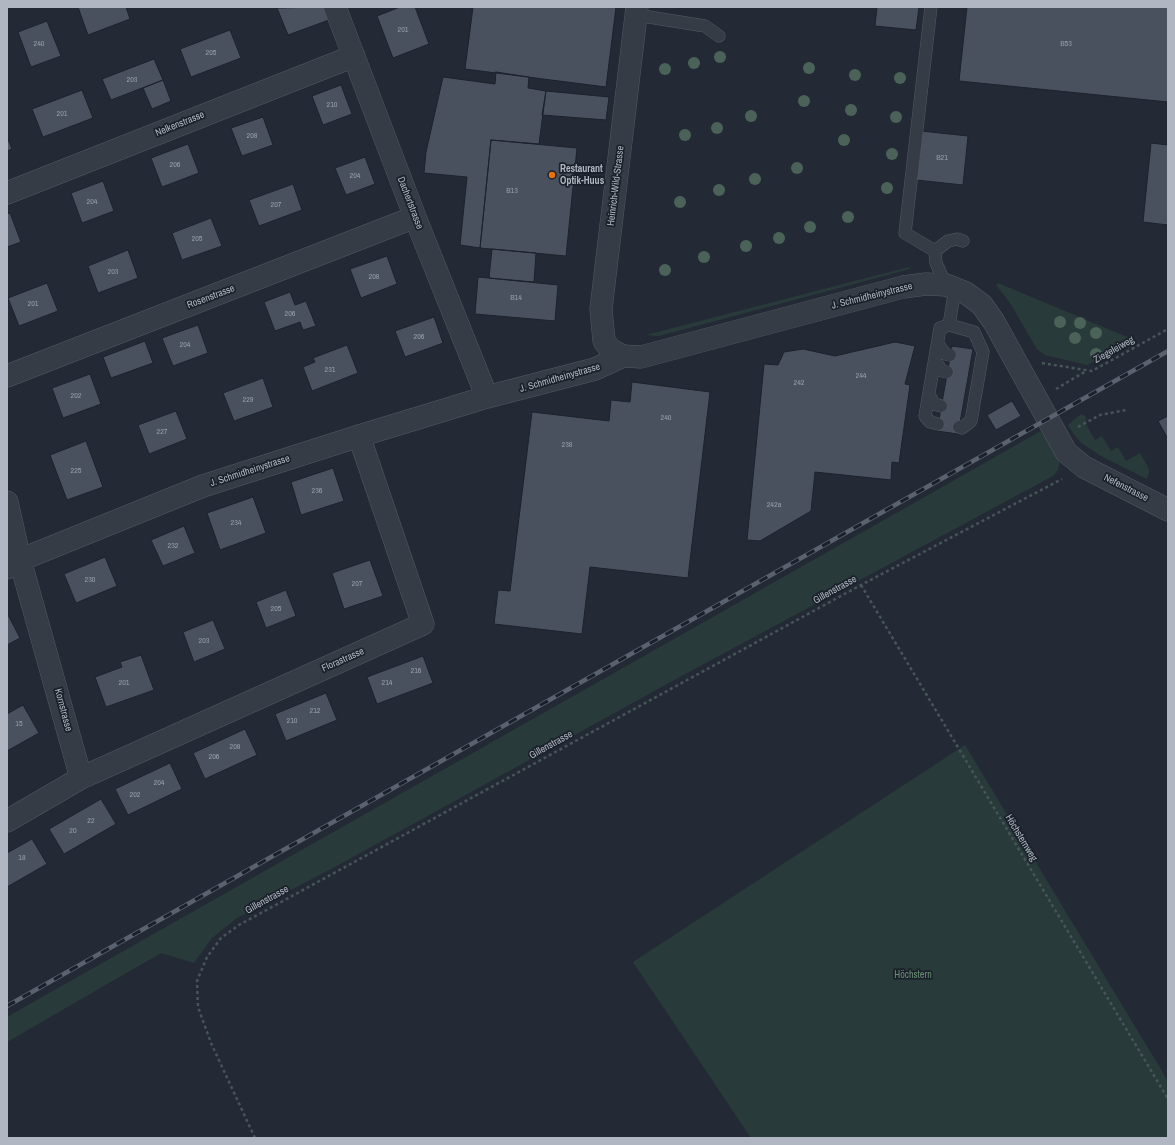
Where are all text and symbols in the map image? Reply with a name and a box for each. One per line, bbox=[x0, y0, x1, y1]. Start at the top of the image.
house number: 201 bbox=[398, 25, 408, 35]
house number: 240 bbox=[34, 39, 44, 49]
house number: B53 bbox=[1060, 39, 1072, 49]
house number: 205 bbox=[206, 48, 216, 58]
house number: 203 bbox=[127, 75, 137, 85]
house number: 210 bbox=[327, 100, 337, 110]
house number: 201 bbox=[57, 109, 67, 119]
street label: Nelkenstrasse bbox=[154, 109, 206, 139]
house number: 208 bbox=[247, 131, 257, 141]
street label: Heinrich-Wild-Strasse bbox=[605, 145, 627, 227]
house number: B21 bbox=[936, 153, 948, 163]
house number: 206 bbox=[170, 160, 180, 170]
place label: Restaurant Optik-Huus bbox=[560, 163, 604, 186]
marker: Restaurant Optik-Huus bbox=[547, 170, 557, 180]
house number: 204 bbox=[350, 171, 360, 181]
street label: Dachertstrasse bbox=[395, 175, 425, 231]
house number: B13 bbox=[506, 186, 518, 196]
house number: 204 bbox=[87, 197, 97, 207]
house number: 207 bbox=[271, 200, 281, 210]
house number: 205 bbox=[192, 234, 202, 244]
house number: 203 bbox=[108, 267, 118, 277]
house number: 208 bbox=[369, 272, 379, 282]
street label: J. Schmidheinystrasse bbox=[830, 280, 914, 312]
street label: Rosenstrasse bbox=[185, 282, 237, 312]
house number: B14 bbox=[510, 293, 522, 303]
house number: 201 bbox=[28, 299, 38, 309]
house number: 206 bbox=[285, 309, 295, 319]
house number: 206 bbox=[414, 332, 424, 342]
street label: Ziegeleiweg bbox=[1092, 334, 1136, 366]
house number: 204 bbox=[180, 340, 190, 350]
street label: J. Schmidheinystrasse bbox=[518, 361, 602, 395]
house number: 231 bbox=[325, 365, 335, 375]
house number: 244 bbox=[856, 371, 866, 381]
house number: 242 bbox=[794, 378, 804, 388]
house number: 202 bbox=[71, 391, 81, 401]
house number: 229 bbox=[243, 395, 253, 405]
house number: 240 bbox=[661, 413, 671, 423]
house number: 227 bbox=[157, 427, 167, 437]
house number: 238 bbox=[562, 440, 572, 450]
street label: J. Schmidheinystrasse bbox=[209, 452, 291, 490]
house number: 225 bbox=[71, 466, 81, 476]
street label: Nefenstrasse bbox=[1102, 472, 1150, 504]
house number: 236 bbox=[312, 486, 322, 496]
house number: 242a bbox=[767, 500, 781, 510]
house number: 234 bbox=[231, 518, 241, 528]
house number: 232 bbox=[168, 541, 178, 551]
street label: Gillenstrasse bbox=[811, 573, 859, 607]
house number: 230 bbox=[85, 575, 95, 585]
house number: 207 bbox=[352, 579, 362, 589]
house number: 205 bbox=[271, 604, 281, 614]
house number: 203 bbox=[199, 636, 209, 646]
street label: Florastrasse bbox=[320, 645, 366, 675]
house number: 216 bbox=[411, 666, 421, 676]
house number: 201 bbox=[119, 678, 129, 688]
house number: 214 bbox=[382, 678, 392, 688]
street label: Kornstrasse bbox=[52, 687, 74, 733]
house number: 212 bbox=[310, 706, 320, 716]
house number: 210 bbox=[287, 716, 297, 726]
house number: 15 bbox=[15, 719, 23, 729]
street label: Gillenstrasse bbox=[527, 728, 575, 762]
house number: 208 bbox=[230, 742, 240, 752]
house number: 206 bbox=[209, 752, 219, 762]
house number: 204 bbox=[154, 778, 164, 788]
house number: 202 bbox=[130, 790, 140, 800]
street label: Höchsternweg bbox=[1002, 812, 1040, 864]
house number: 22 bbox=[87, 816, 95, 826]
house number: 20 bbox=[69, 826, 77, 836]
house number: 18 bbox=[18, 853, 26, 863]
street label: Gillenstrasse bbox=[243, 883, 291, 917]
park label: Höchstern bbox=[894, 969, 932, 981]

